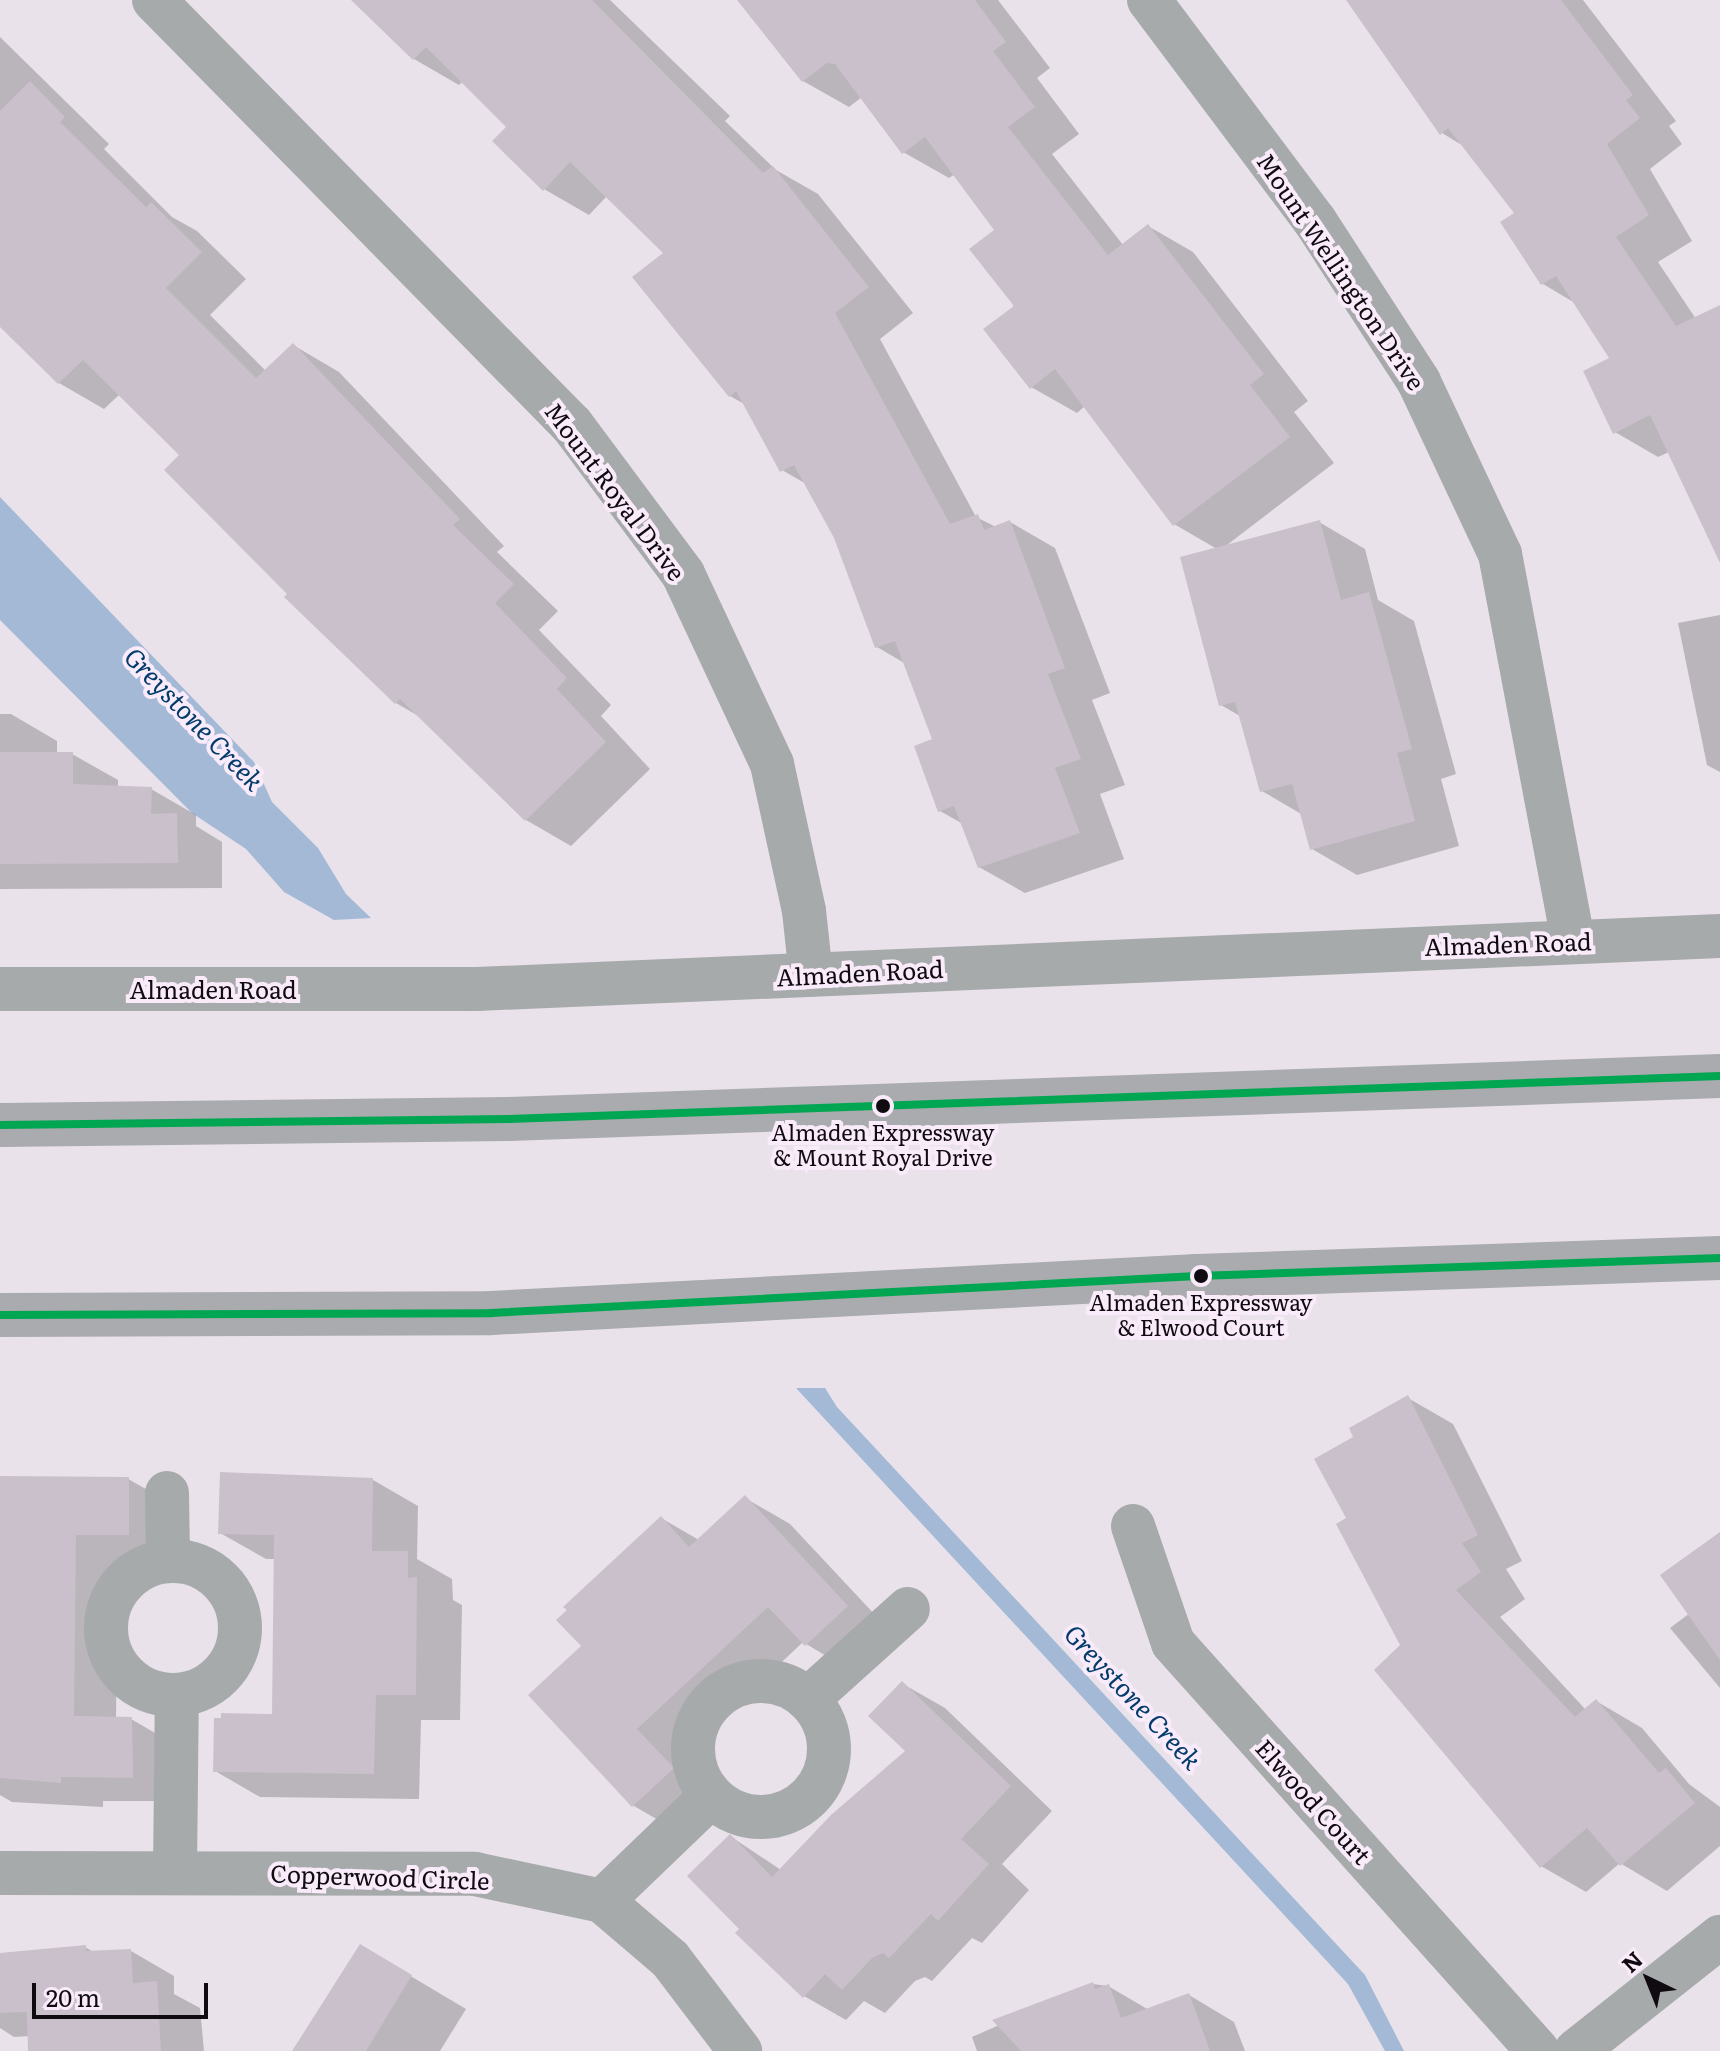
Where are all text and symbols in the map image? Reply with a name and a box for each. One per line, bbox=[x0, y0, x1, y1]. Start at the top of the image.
street label: Mount Wellington Drive bbox=[1252, 147, 1432, 395]
street label: Mount Royal Drive bbox=[540, 396, 692, 586]
water label: Greystone Creek bbox=[119, 640, 271, 796]
street label: Almaden Road bbox=[1424, 926, 1592, 960]
street label: Almaden Road bbox=[776, 953, 944, 991]
street label: Almaden Road bbox=[129, 975, 297, 1003]
marker: Almaden Expressway & Mount Royal Drive bbox=[875, 1098, 891, 1114]
place label: Almaden Expressway & Mount Royal Drive bbox=[772, 1118, 994, 1170]
marker: Almaden Expressway & Elwood Court bbox=[1193, 1268, 1209, 1284]
place label: Almaden Expressway & Elwood Court bbox=[1090, 1288, 1312, 1340]
water label: Greystone Creek bbox=[1059, 1617, 1209, 1775]
street label: Elwood Court bbox=[1251, 1733, 1377, 1869]
street label: Copperwood Circle bbox=[270, 1858, 490, 1894]
north arrow bbox=[1608, 1939, 1688, 2019]
text: N bbox=[1613, 1943, 1649, 1979]
scale bar bbox=[36, 1967, 212, 2017]
text: 20 m bbox=[46, 1979, 100, 2014]

